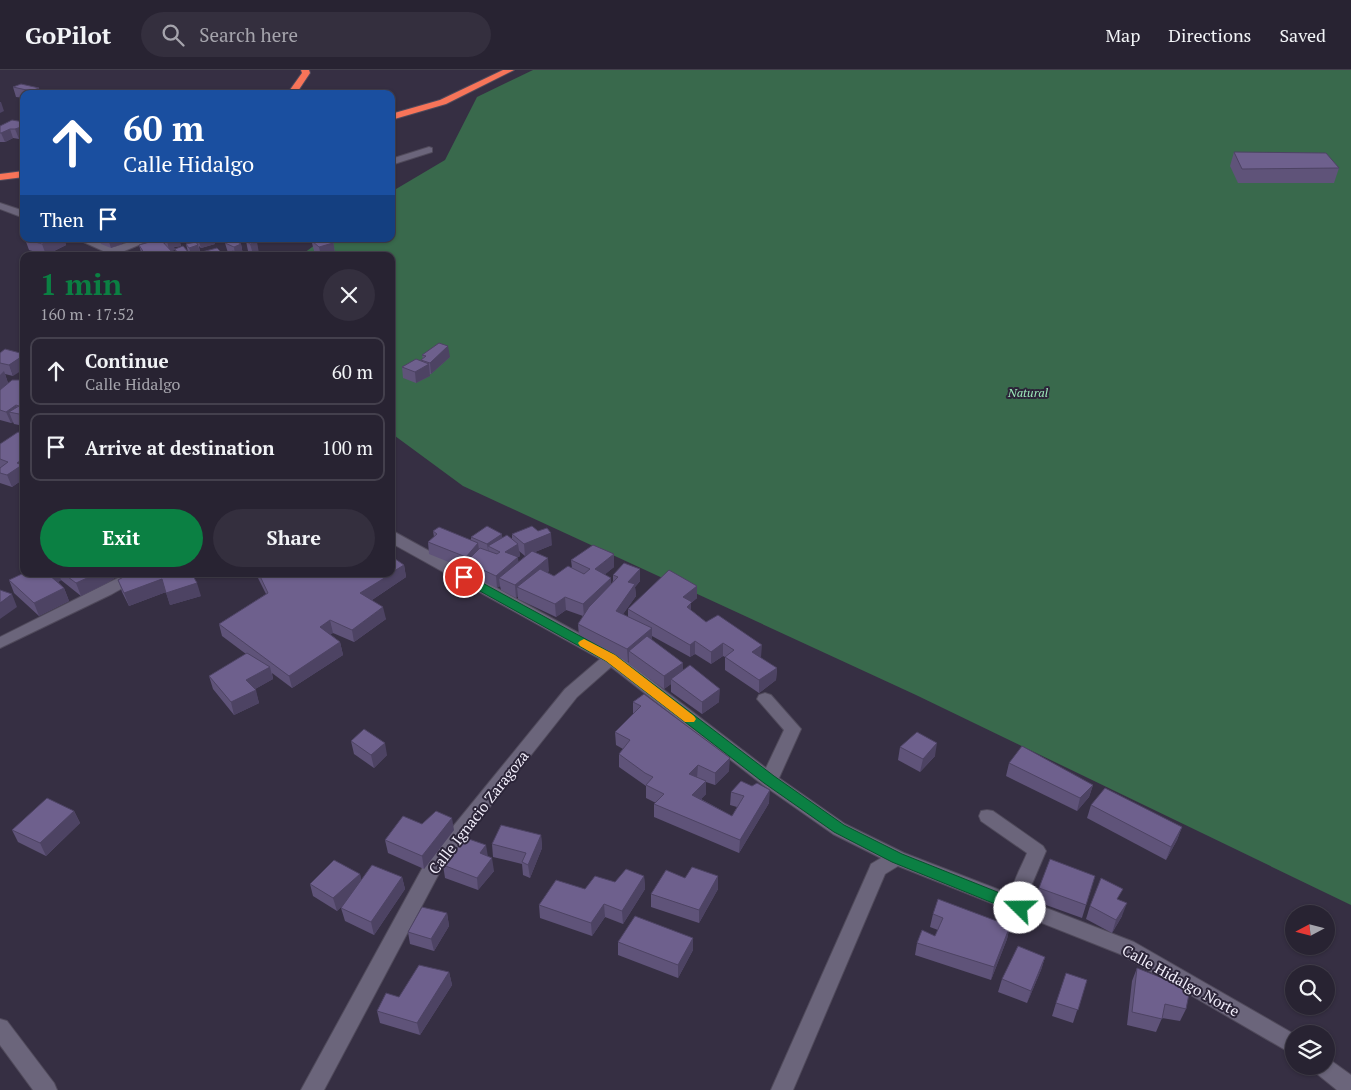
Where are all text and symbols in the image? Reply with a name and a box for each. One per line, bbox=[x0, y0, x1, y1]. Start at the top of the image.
search box bbox=[141, 12, 491, 57]
text: GoPilot bbox=[25, 19, 111, 51]
icon: search bbox=[159, 21, 187, 49]
text: Search here bbox=[199, 22, 298, 47]
text: Map bbox=[1105, 23, 1140, 47]
text: Directions bbox=[1168, 23, 1251, 47]
text: Saved bbox=[1279, 23, 1326, 47]
text: 60 m bbox=[123, 105, 204, 151]
icon: ahead bbox=[40, 110, 105, 175]
text: Calle Hidalgo bbox=[123, 149, 254, 178]
icon: arrive bbox=[94, 205, 122, 233]
text: Then bbox=[40, 207, 84, 232]
text: 1 min bbox=[40, 264, 122, 304]
button: close bbox=[323, 269, 375, 321]
text: 160 m · 17:52 bbox=[40, 303, 134, 325]
text: Continue bbox=[85, 348, 169, 373]
icon: ahead bbox=[42, 357, 70, 385]
text: 60 m bbox=[332, 359, 373, 384]
text: Calle Hidalgo bbox=[85, 373, 180, 395]
park label: Natural bbox=[1007, 385, 1049, 400]
icon: arrive bbox=[42, 433, 70, 461]
text: Arrive at destination bbox=[85, 435, 274, 460]
text: 100 m bbox=[322, 435, 373, 460]
button: Exit bbox=[40, 509, 203, 567]
button: Share bbox=[213, 509, 375, 567]
pin bbox=[443, 556, 485, 598]
icon: arrive bbox=[450, 563, 478, 591]
street label: Calle Ignacio Zaragoza bbox=[423, 746, 533, 878]
position arrow bbox=[993, 881, 1045, 933]
north arrow bbox=[1285, 905, 1335, 955]
map controls bbox=[1285, 905, 1335, 1075]
street label: Calle Hidalgo Norte bbox=[1119, 939, 1243, 1021]
button: search bbox=[1285, 965, 1335, 1015]
button: layers bbox=[1285, 1025, 1335, 1075]

